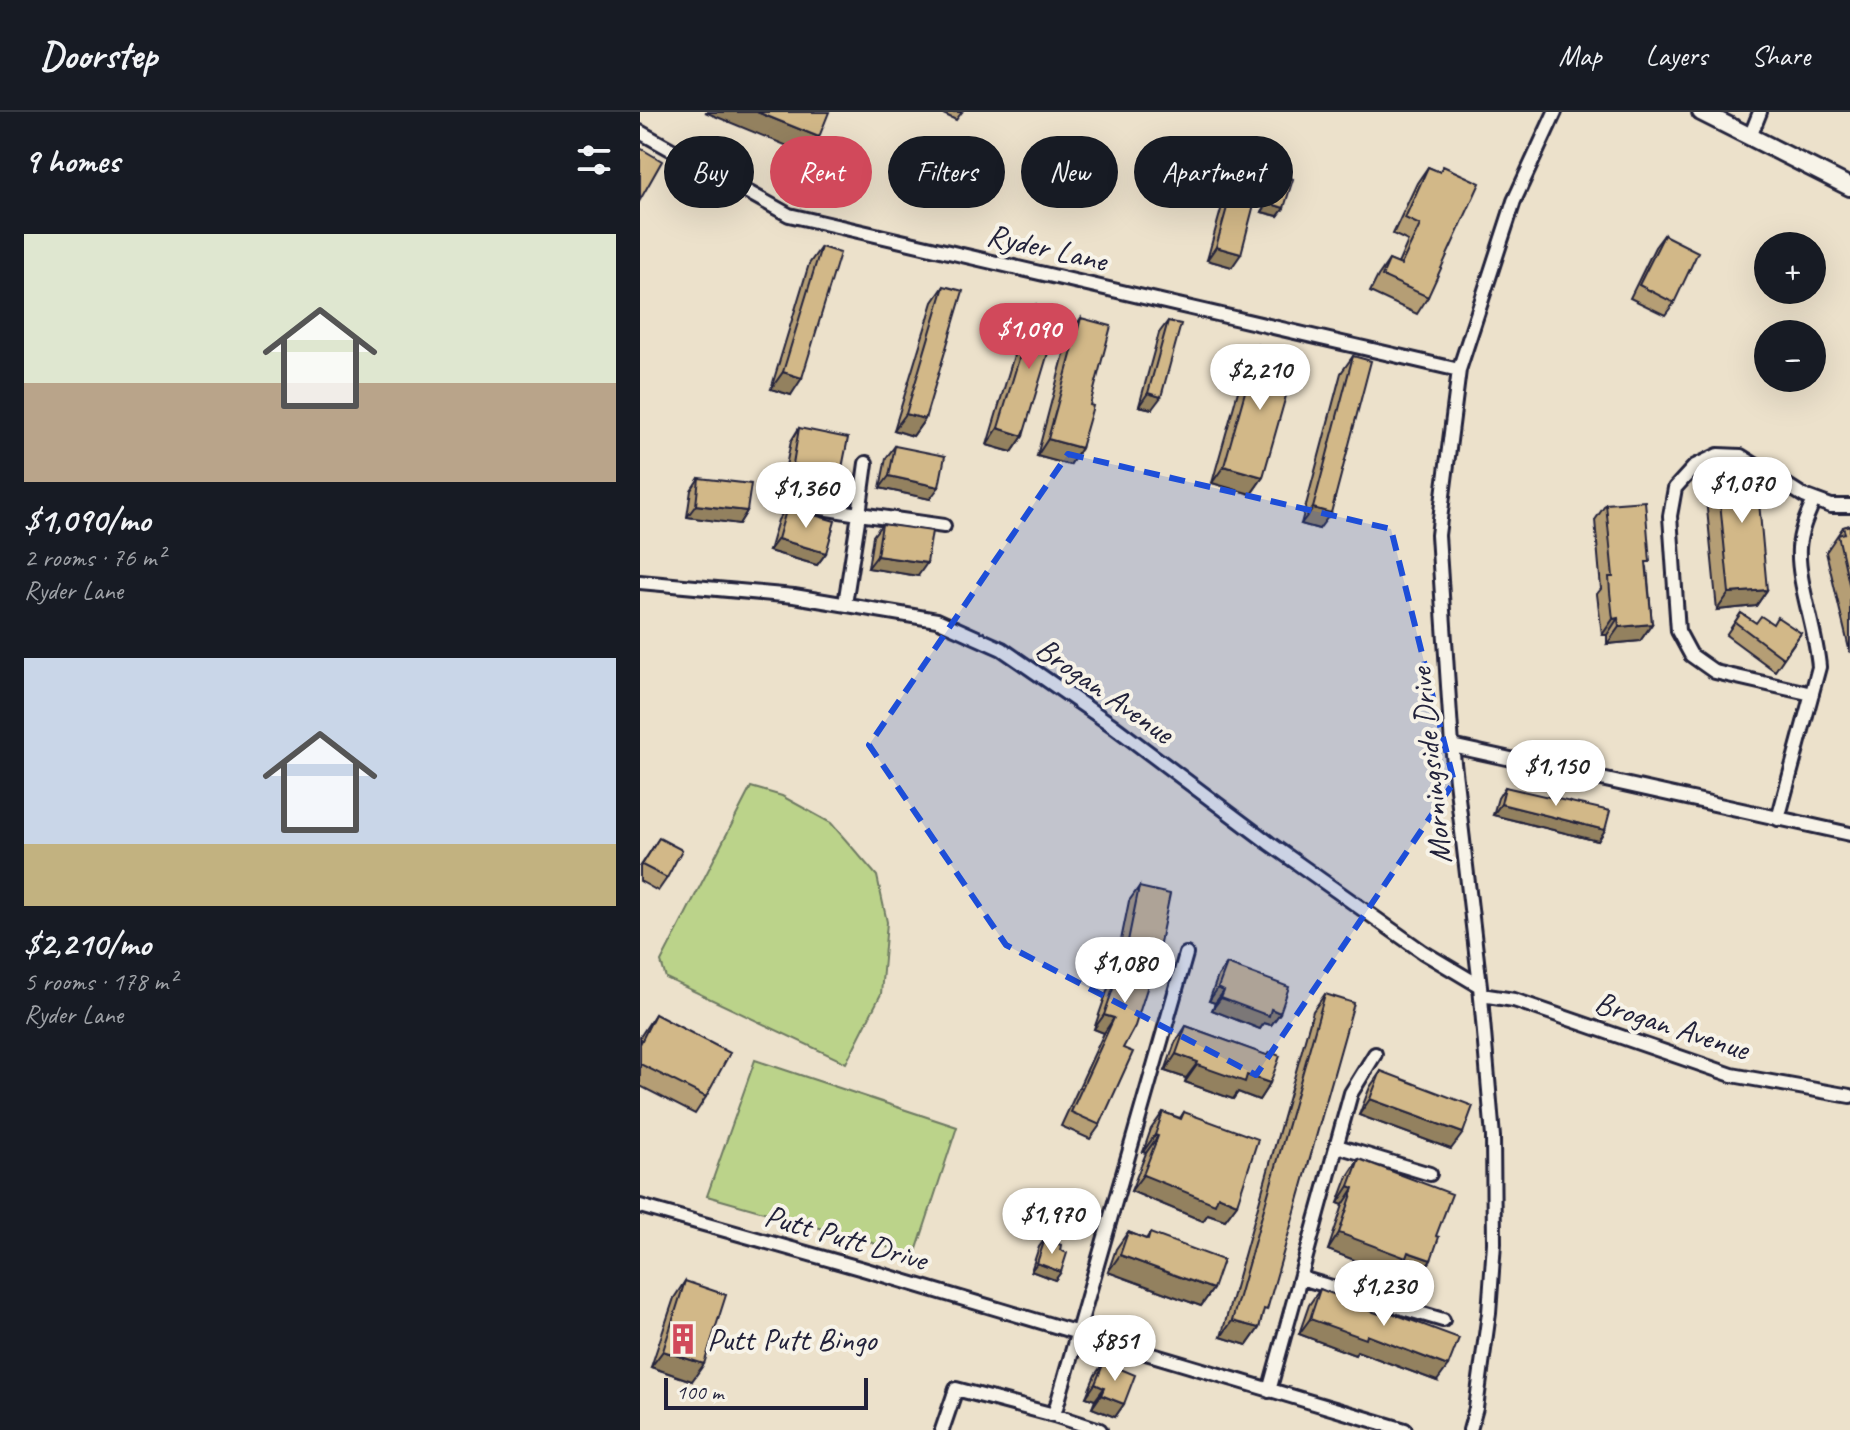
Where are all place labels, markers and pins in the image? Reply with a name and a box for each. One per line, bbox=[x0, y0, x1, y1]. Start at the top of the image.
pin: $1,090 bbox=[964, 303, 1094, 371]
pin: $2,210 bbox=[1195, 344, 1325, 412]
pin: $1,070 bbox=[1677, 457, 1807, 525]
pin: $1,360 bbox=[741, 462, 871, 530]
pin: $1,150 bbox=[1491, 740, 1621, 808]
pin: $1,080 bbox=[1060, 937, 1190, 1005]
pin: $1,970 bbox=[987, 1188, 1117, 1256]
pin: $1,230 bbox=[1319, 1260, 1449, 1328]
pin: $851 bbox=[1068, 1315, 1162, 1383]
place label: Putt Putt Bingo bbox=[707, 1319, 878, 1360]
building icon: Putt Putt Bingo bbox=[666, 1322, 700, 1356]

